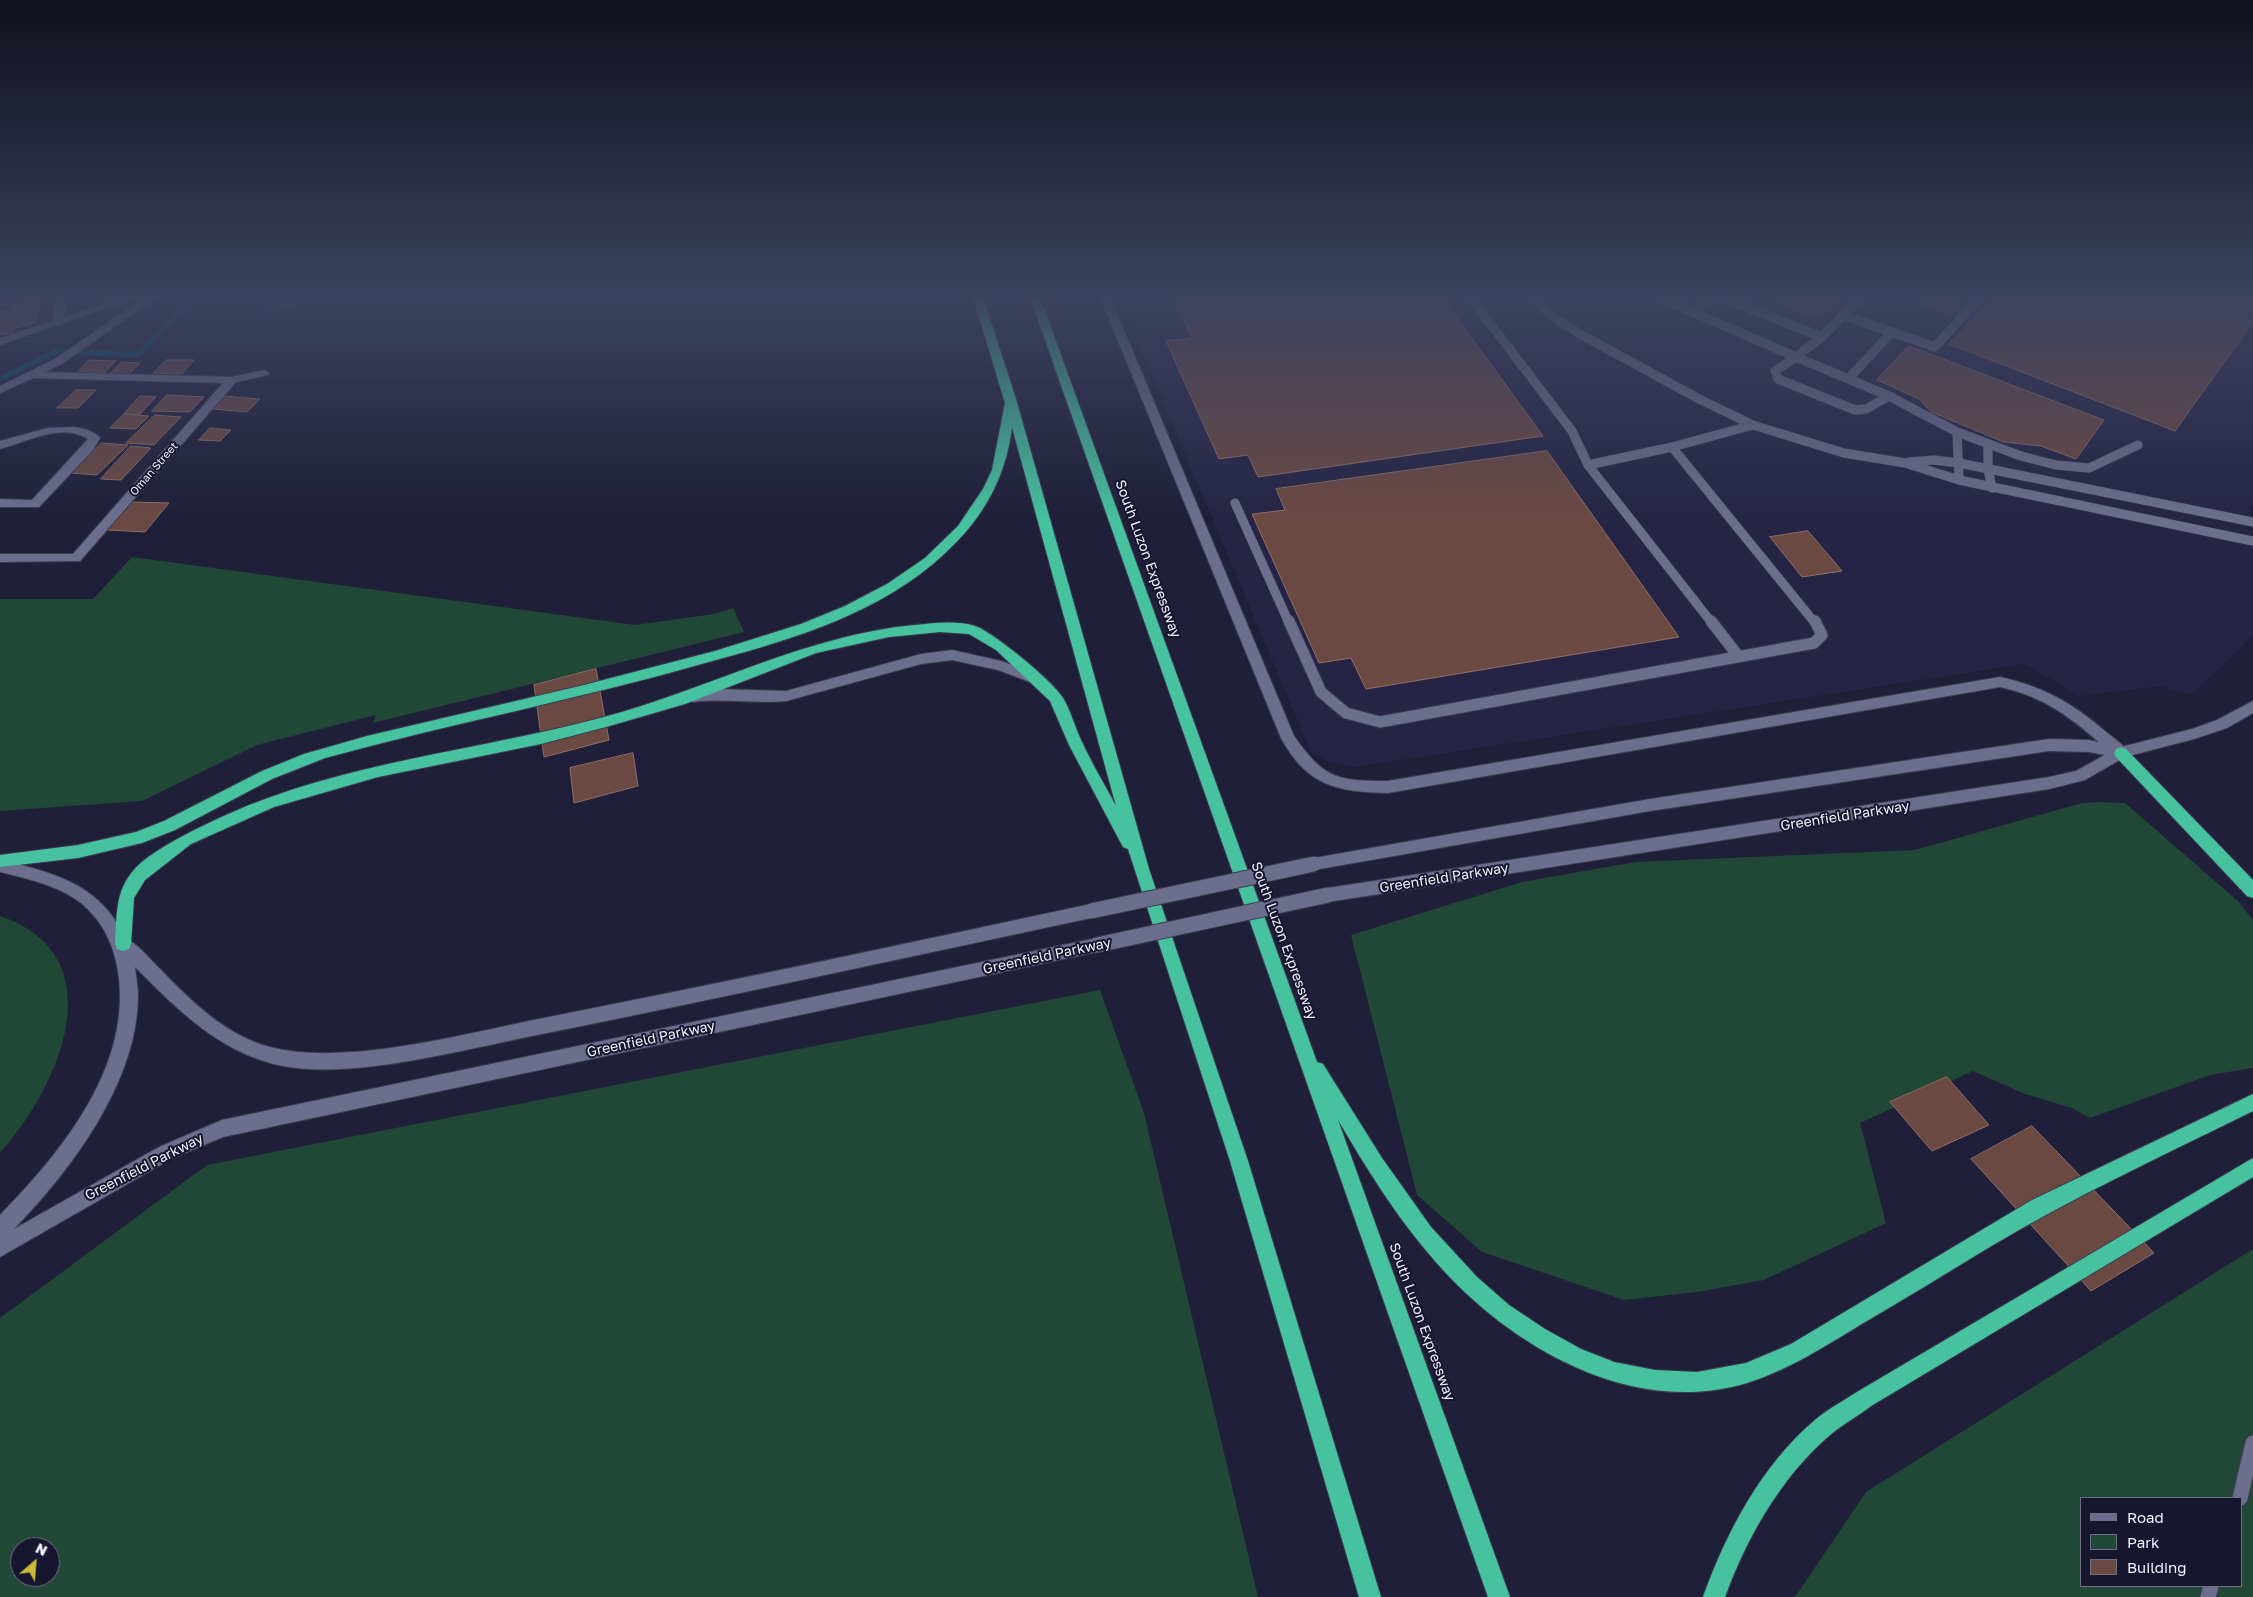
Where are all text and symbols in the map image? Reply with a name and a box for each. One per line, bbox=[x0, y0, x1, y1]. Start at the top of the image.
street label: Oman Street bbox=[127, 440, 181, 498]
street label: South Luzon Expressway bbox=[1112, 478, 1184, 640]
street label: Greenfield Parkway bbox=[1779, 797, 1911, 835]
street label: Greenfield Parkway bbox=[1378, 859, 1510, 897]
street label: South Luzon Expressway bbox=[1248, 860, 1320, 1022]
street label: Greenfield Parkway bbox=[981, 934, 1113, 978]
street label: Greenfield Parkway bbox=[585, 1017, 717, 1061]
street label: Greenfield Parkway bbox=[82, 1130, 206, 1204]
street label: South Luzon Expressway bbox=[1386, 1241, 1458, 1403]
legend bbox=[2080, 1497, 2243, 1587]
text: Road bbox=[2127, 1508, 2164, 1526]
text: Park bbox=[2127, 1533, 2159, 1551]
north arrow bbox=[10, 1537, 60, 1587]
text: N bbox=[33, 1539, 50, 1559]
text: Building bbox=[2127, 1558, 2187, 1576]

